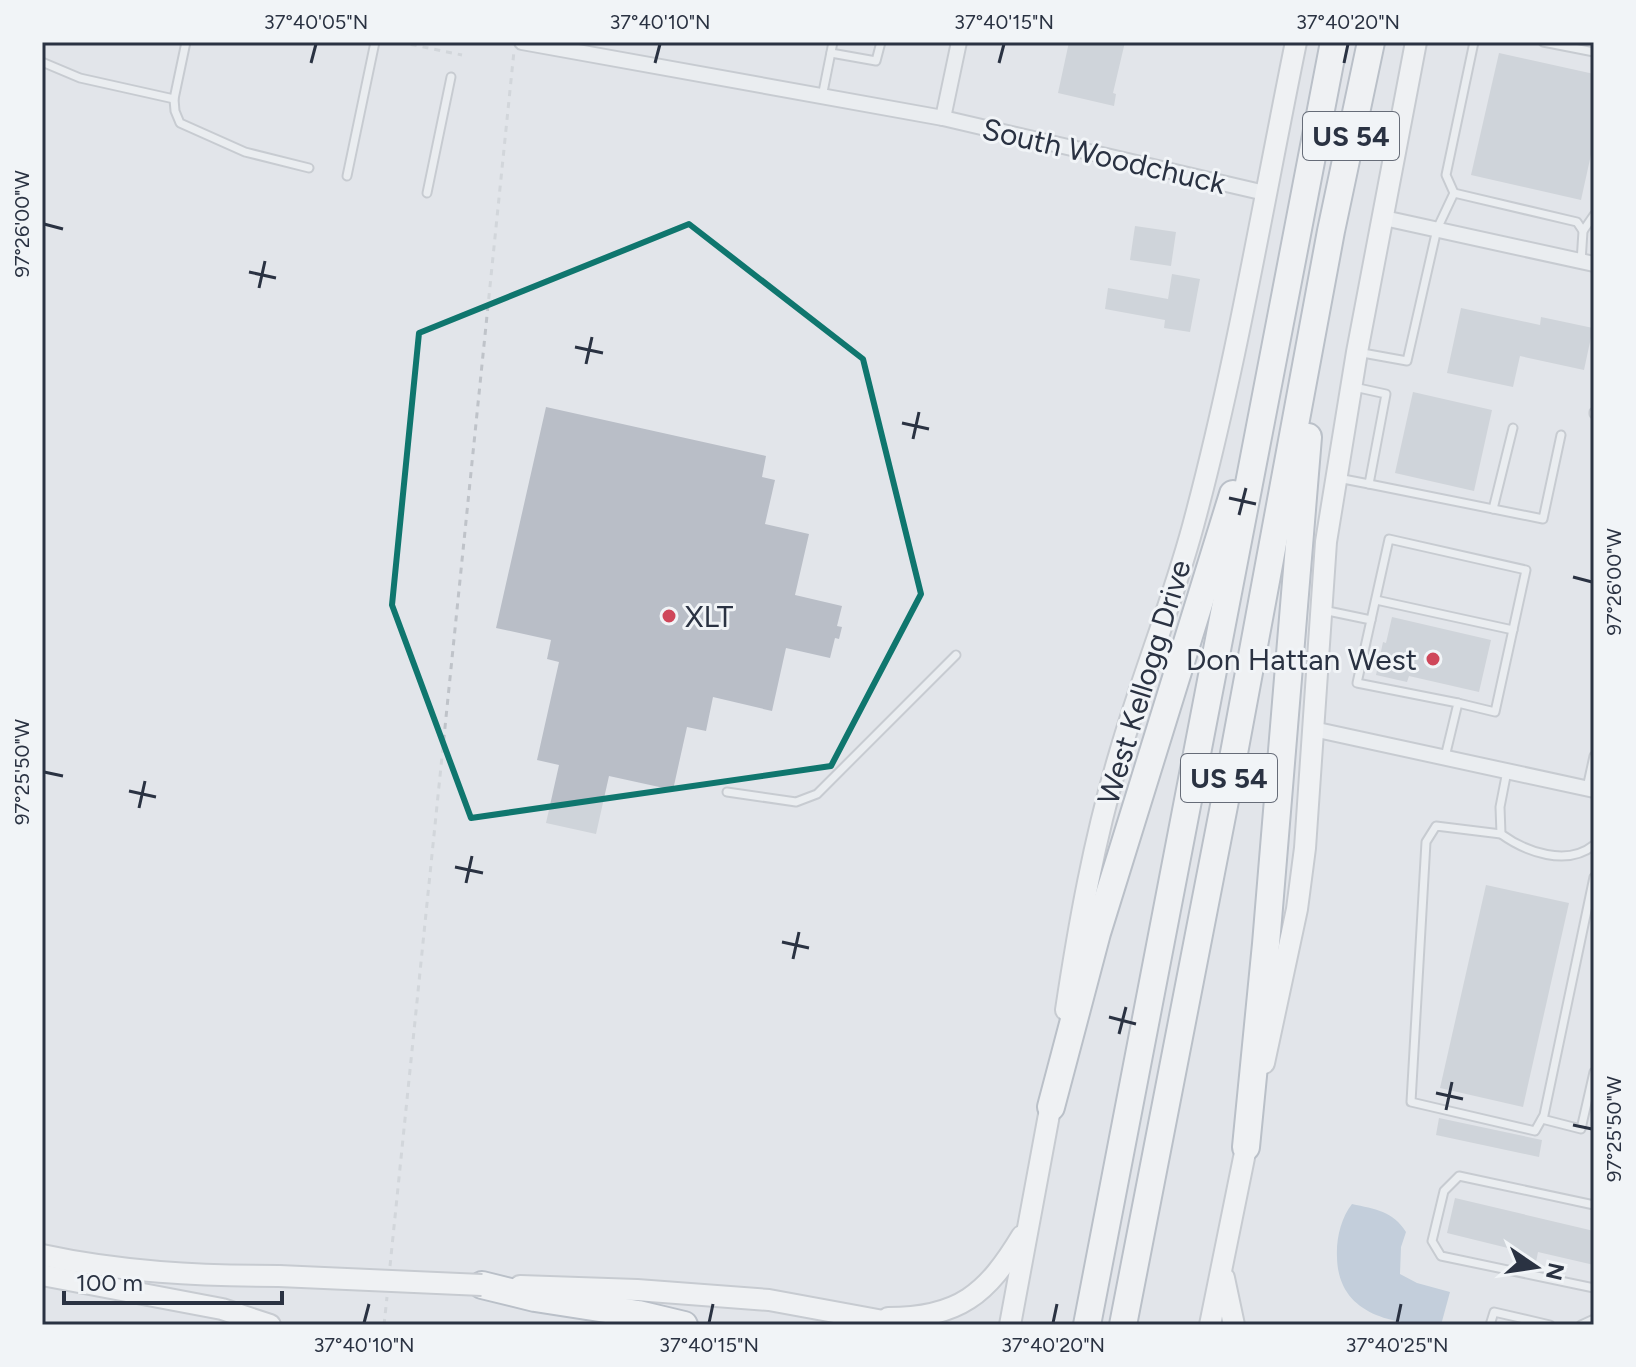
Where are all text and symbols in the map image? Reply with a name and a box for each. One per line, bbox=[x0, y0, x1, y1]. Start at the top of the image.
text: 37°40'05"N bbox=[264, 10, 368, 34]
text: 37°40'10"N bbox=[609, 10, 711, 34]
text: 37°40'15"N bbox=[954, 10, 1054, 34]
text: 37°40'20"N bbox=[1296, 10, 1400, 34]
street label: South Woodchuck bbox=[979, 110, 1230, 202]
road number: US 54 bbox=[1303, 112, 1399, 160]
text: 97°26'00"W bbox=[10, 170, 34, 278]
text: 97°26'00"W bbox=[1602, 528, 1626, 636]
street label: West Kellogg Drive bbox=[1089, 555, 1199, 809]
place label: XLT bbox=[685, 598, 734, 635]
marker: XLT bbox=[660, 607, 678, 625]
place label: Don Hattan West bbox=[1186, 641, 1417, 678]
marker: Don Hattan West bbox=[1424, 650, 1442, 668]
text: 97°25'50"W bbox=[10, 719, 34, 825]
road number: US 54 bbox=[1181, 754, 1277, 802]
text: 97°25'50"W bbox=[1602, 1076, 1626, 1182]
north arrow bbox=[1496, 1227, 1576, 1307]
scale bar bbox=[64, 1255, 282, 1305]
text: N bbox=[1540, 1260, 1570, 1283]
text: 100 m bbox=[76, 1268, 143, 1297]
text: 37°40'10"N bbox=[313, 1333, 415, 1357]
text: 37°40'15"N bbox=[659, 1333, 759, 1357]
text: 37°40'20"N bbox=[1001, 1333, 1105, 1357]
text: 37°40'25"N bbox=[1346, 1333, 1448, 1357]

